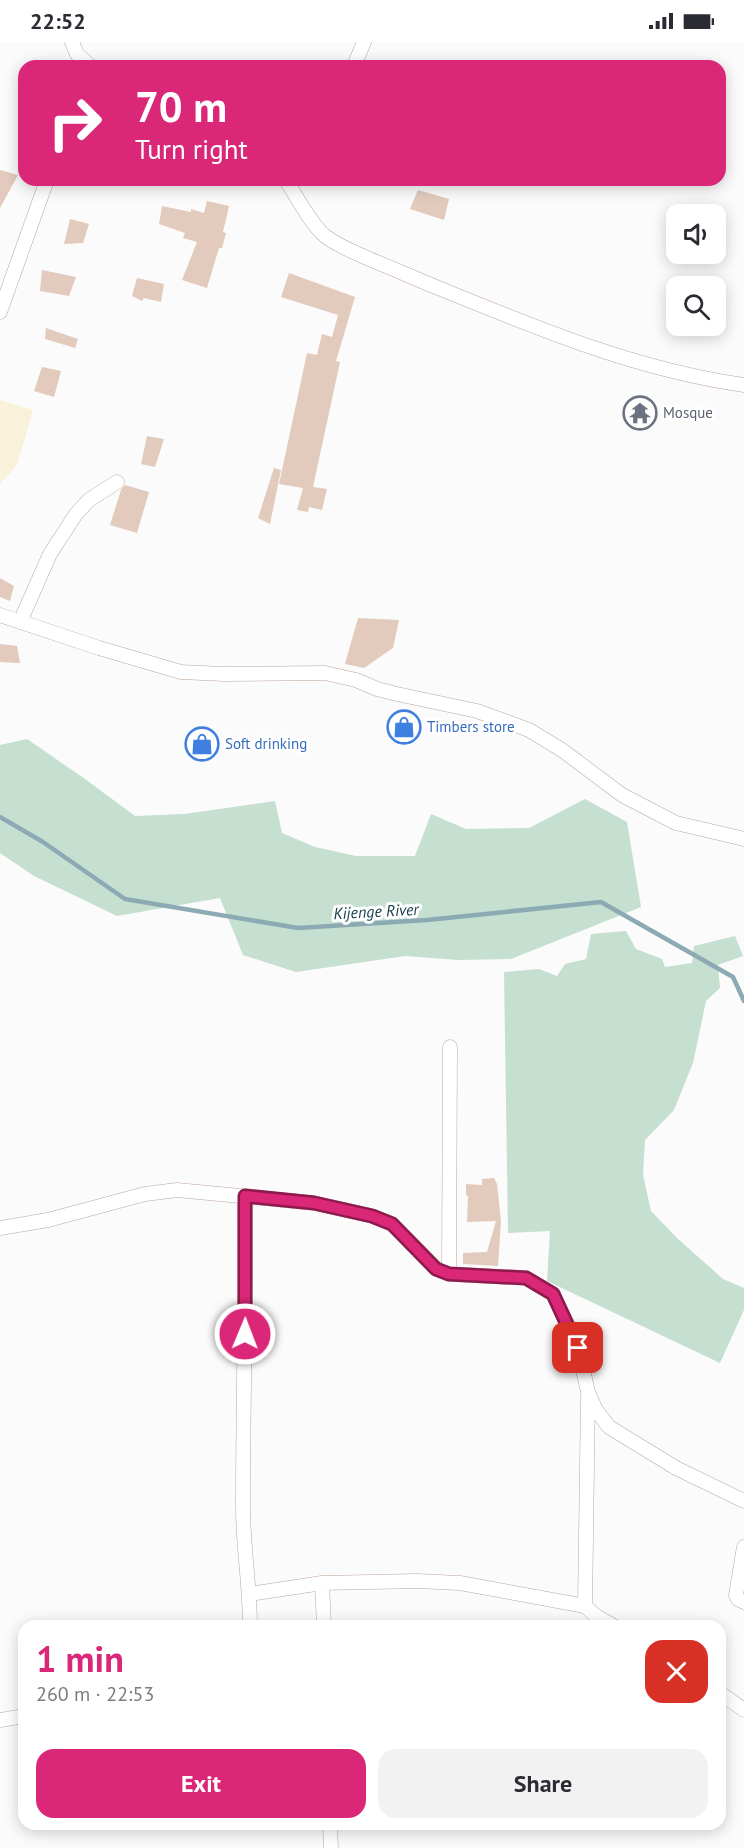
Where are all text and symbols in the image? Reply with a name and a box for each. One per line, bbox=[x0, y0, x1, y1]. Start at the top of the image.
text: 22:52 bbox=[30, 7, 86, 35]
text: 70 m bbox=[135, 79, 227, 134]
icon: right bbox=[36, 84, 114, 162]
text: Turn right bbox=[135, 132, 248, 166]
map controls bbox=[666, 204, 726, 336]
button: sound bbox=[666, 204, 726, 264]
button: search bbox=[666, 276, 726, 336]
temple icon: Mosque bbox=[622, 395, 658, 431]
place label: Mosque bbox=[663, 403, 713, 422]
shop icon: Timbers store bbox=[386, 709, 422, 745]
place label: Timbers store bbox=[427, 717, 515, 736]
shop icon: Soft drinking bbox=[184, 726, 220, 762]
place label: Soft drinking bbox=[225, 734, 307, 753]
water label: Kijenge River bbox=[333, 899, 421, 923]
position arrow bbox=[213, 1302, 277, 1366]
pin bbox=[552, 1322, 603, 1373]
icon: arrive bbox=[561, 1331, 594, 1364]
text: 1 min bbox=[36, 1635, 124, 1682]
button: close bbox=[645, 1640, 708, 1703]
text: 260 m · 22:53 bbox=[36, 1681, 154, 1707]
button: Exit bbox=[36, 1749, 366, 1818]
button: Share bbox=[378, 1749, 708, 1818]

